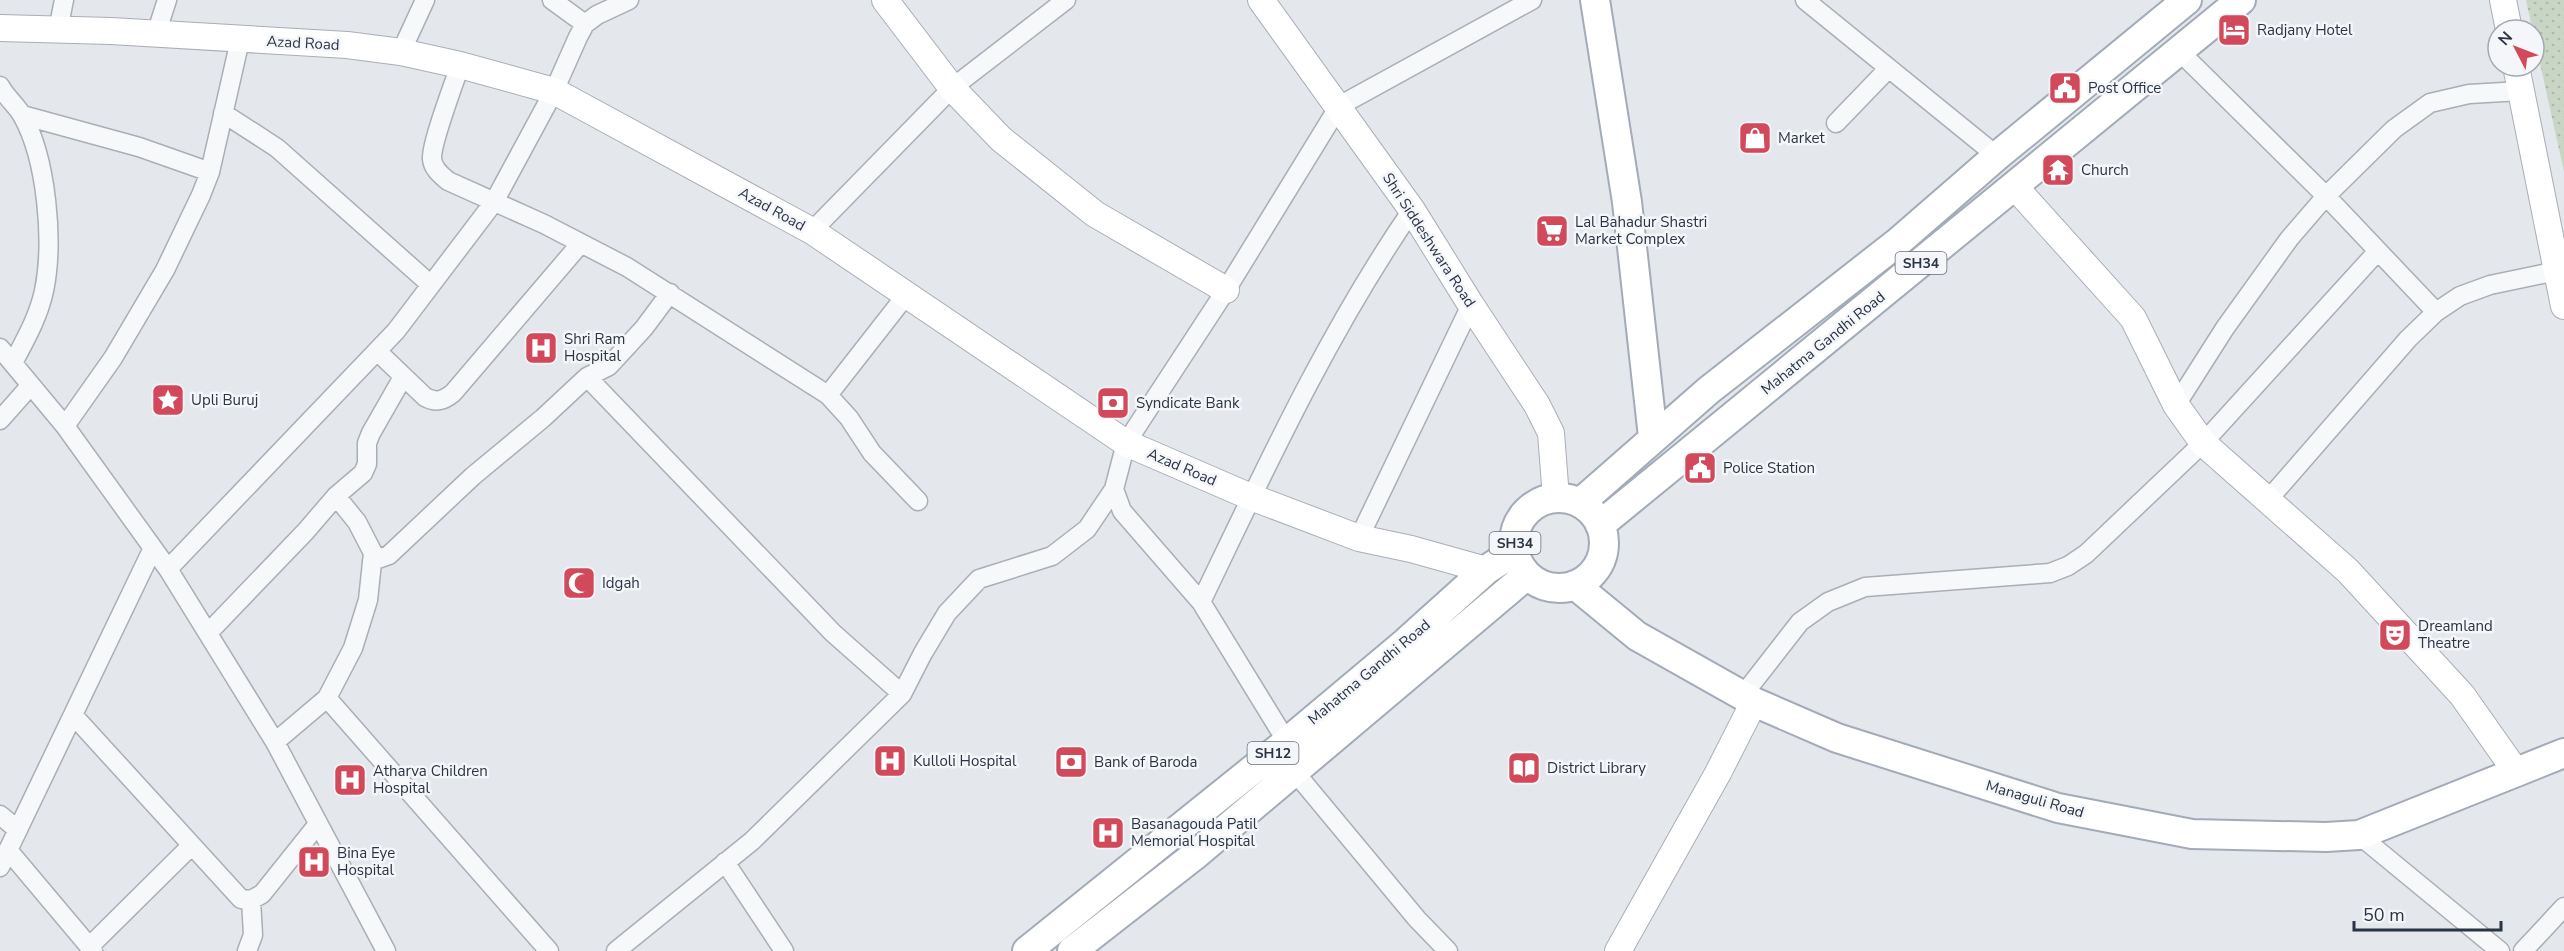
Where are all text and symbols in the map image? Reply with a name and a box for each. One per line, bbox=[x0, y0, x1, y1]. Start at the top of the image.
hotel icon: Radjany Hotel bbox=[2216, 12, 2252, 48]
north arrow bbox=[2486, 18, 2546, 78]
place label: Radjany Hotel bbox=[2257, 20, 2353, 40]
text: N bbox=[2493, 27, 2518, 50]
street label: Azad Road bbox=[266, 31, 340, 55]
public building icon: Post Office bbox=[2047, 70, 2083, 106]
place label: Post Office bbox=[2088, 78, 2161, 98]
shop icon: Market bbox=[1737, 120, 1773, 156]
place label: Market bbox=[1778, 128, 1825, 148]
temple icon: Church bbox=[2040, 152, 2076, 188]
place label: Church bbox=[2081, 160, 2129, 180]
street label: Shri Siddeshwara Road bbox=[1378, 169, 1480, 311]
street label: Azad Road bbox=[735, 182, 809, 236]
place label: Lal Bahadur Shastri Market Complex bbox=[1575, 212, 1707, 249]
supermarket icon: Lal Bahadur Shastri Market Complex bbox=[1534, 213, 1570, 249]
road number: SH34 bbox=[1896, 252, 1946, 274]
street label: Mahatma Gandhi Road bbox=[1757, 287, 1889, 399]
place label: Shri Ram Hospital bbox=[564, 329, 625, 366]
hospital icon: Shri Ram Hospital bbox=[523, 330, 559, 366]
place icon: Upli Buruj bbox=[150, 382, 186, 418]
bank icon: Syndicate Bank bbox=[1095, 385, 1131, 421]
place label: Upli Buruj bbox=[191, 390, 258, 410]
place label: Syndicate Bank bbox=[1136, 393, 1240, 413]
street label: Azad Road bbox=[1144, 443, 1220, 491]
public building icon: Police Station bbox=[1682, 450, 1718, 486]
place label: Police Station bbox=[1723, 458, 1815, 478]
road number: SH34 bbox=[1490, 532, 1540, 554]
mosque icon: Idgah bbox=[561, 565, 597, 601]
place label: Idgah bbox=[602, 573, 640, 593]
street label: Mahatma Gandhi Road bbox=[1304, 615, 1434, 729]
place label: Dreamland Theatre bbox=[2418, 616, 2493, 653]
theatre icon: Dreamland Theatre bbox=[2377, 617, 2413, 653]
road number: SH12 bbox=[1248, 742, 1298, 764]
hospital icon: Kulloli Hospital bbox=[872, 743, 908, 779]
bank icon: Bank of Baroda bbox=[1053, 744, 1089, 780]
library icon: District Library bbox=[1506, 750, 1542, 786]
place label: Kulloli Hospital bbox=[913, 751, 1017, 771]
place label: Bank of Baroda bbox=[1094, 752, 1197, 772]
place label: District Library bbox=[1547, 758, 1646, 778]
place label: Atharva Children Hospital bbox=[373, 761, 488, 798]
hospital icon: Atharva Children Hospital bbox=[332, 762, 368, 798]
street label: Managuli Road bbox=[1984, 775, 2086, 823]
place label: Basanagouda Patil Memorial Hospital bbox=[1131, 814, 1258, 851]
hospital icon: Basanagouda Patil Memorial Hospital bbox=[1090, 815, 1126, 851]
place label: Bina Eye Hospital bbox=[337, 843, 395, 880]
hospital icon: Bina Eye Hospital bbox=[296, 844, 332, 880]
scale bar bbox=[2354, 894, 2501, 932]
text: 50 m bbox=[2363, 903, 2405, 927]

